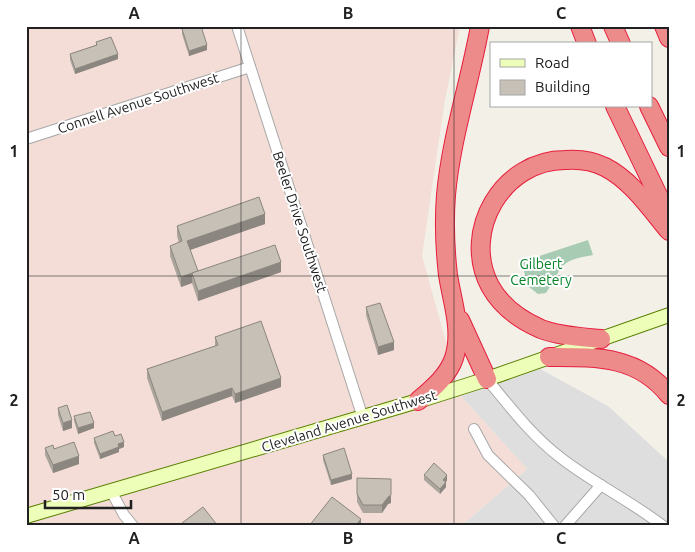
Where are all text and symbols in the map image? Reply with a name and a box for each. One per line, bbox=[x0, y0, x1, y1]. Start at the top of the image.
text: A bbox=[128, 4, 140, 22]
text: B bbox=[343, 4, 353, 22]
text: C bbox=[556, 4, 566, 22]
legend bbox=[490, 42, 652, 108]
text: Road bbox=[535, 54, 570, 71]
street label: Connell Avenue Southwest bbox=[55, 69, 221, 137]
text: Building bbox=[535, 78, 590, 95]
text: 1 bbox=[9, 142, 19, 160]
text: 1 bbox=[676, 142, 686, 160]
street label: Beeler Drive Southwest bbox=[270, 149, 331, 295]
park label: Gilbert Cemetery bbox=[510, 256, 572, 288]
street label: Cleveland Avenue Southwest bbox=[259, 387, 439, 455]
text: 2 bbox=[9, 391, 19, 409]
text: 2 bbox=[676, 391, 686, 409]
scale bar bbox=[45, 477, 131, 509]
text: 50 m bbox=[52, 486, 85, 503]
text: A bbox=[128, 529, 140, 547]
text: B bbox=[343, 529, 353, 547]
text: C bbox=[556, 529, 566, 547]

